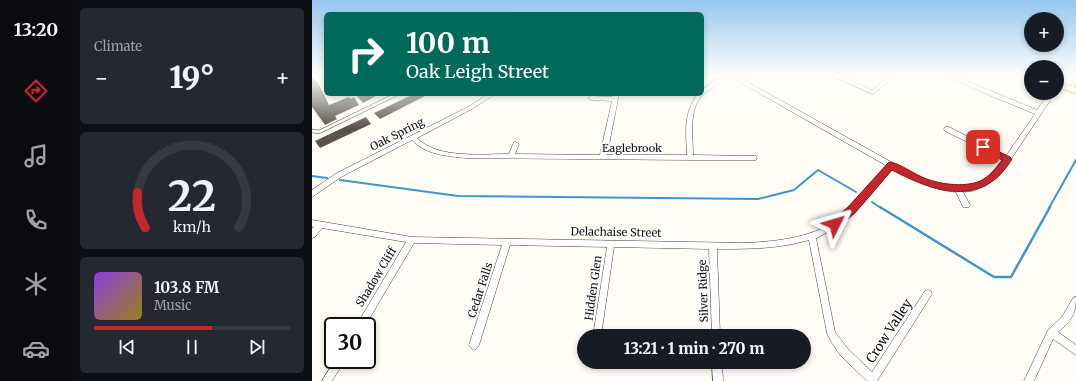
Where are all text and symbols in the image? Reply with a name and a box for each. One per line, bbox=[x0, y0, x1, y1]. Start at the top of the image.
map controls bbox=[1024, 12, 1064, 100]
button: + bbox=[1024, 12, 1064, 52]
text: 13:20 bbox=[14, 18, 58, 41]
text: 100 m bbox=[406, 25, 490, 61]
icon: right bbox=[340, 28, 392, 80]
text: Climate bbox=[94, 38, 142, 55]
text: 19° bbox=[169, 58, 215, 96]
text: Oak Leigh Street bbox=[406, 60, 549, 83]
button: − bbox=[1024, 60, 1064, 100]
text: − bbox=[94, 64, 109, 92]
text: + bbox=[275, 64, 290, 92]
icon: directions bbox=[22, 77, 50, 105]
street label: Oak Spring bbox=[368, 114, 427, 154]
pin bbox=[966, 130, 1000, 164]
icon: arrive bbox=[972, 136, 994, 158]
street label: Eaglebrook bbox=[602, 141, 662, 155]
icon: music bbox=[22, 142, 50, 170]
text: 22 bbox=[168, 170, 216, 222]
position arrow bbox=[814, 203, 856, 245]
icon: phone bbox=[22, 206, 50, 234]
text: km/h bbox=[173, 218, 211, 236]
street label: Delachaise Street bbox=[570, 224, 662, 240]
street label: Shadow Cliff bbox=[353, 244, 400, 309]
street label: Hidden Glen bbox=[581, 254, 605, 321]
street label: Silver Ridge bbox=[695, 259, 711, 323]
street label: Cedar Falls bbox=[464, 260, 496, 320]
icon: climate bbox=[22, 270, 50, 298]
text: 103.8 FM bbox=[154, 278, 219, 297]
street label: Crow Valley bbox=[862, 295, 916, 366]
text: Music bbox=[154, 297, 192, 314]
speed limit sign: 30 bbox=[324, 317, 376, 369]
icon: car bbox=[22, 335, 50, 363]
icon: previous bbox=[116, 336, 138, 358]
icon: pause bbox=[181, 336, 203, 358]
icon: next bbox=[246, 336, 268, 358]
text: 13:21 · 1 min · 270 m bbox=[624, 339, 764, 358]

